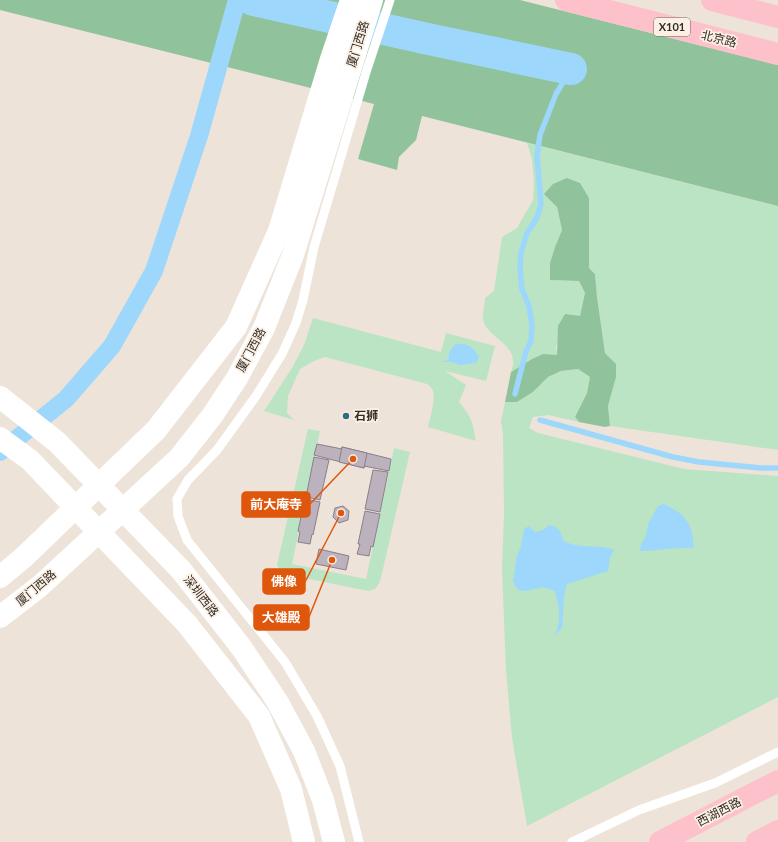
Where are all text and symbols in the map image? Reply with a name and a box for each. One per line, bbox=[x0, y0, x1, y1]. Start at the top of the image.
road number: X101 bbox=[654, 18, 690, 36]
street label: 厦门西路 bbox=[343, 19, 372, 69]
street label: 北京路 bbox=[700, 27, 738, 50]
street label: 厦门西路 bbox=[233, 325, 268, 374]
place label: 石狮 bbox=[354, 408, 378, 423]
marker: 石狮 bbox=[341, 411, 351, 421]
callout: 前大庵寺 bbox=[242, 492, 310, 517]
text: 前大庵寺 bbox=[250, 496, 302, 512]
street label: 厦门西路 bbox=[12, 566, 59, 609]
callout: 佛像 bbox=[263, 569, 305, 594]
street label: 深圳西路 bbox=[181, 572, 222, 619]
text: 佛像 bbox=[271, 573, 297, 589]
callout: 大雄殿 bbox=[254, 605, 309, 630]
text: 大雄殿 bbox=[261, 609, 301, 625]
street label: 西湖西路 bbox=[694, 794, 744, 829]

